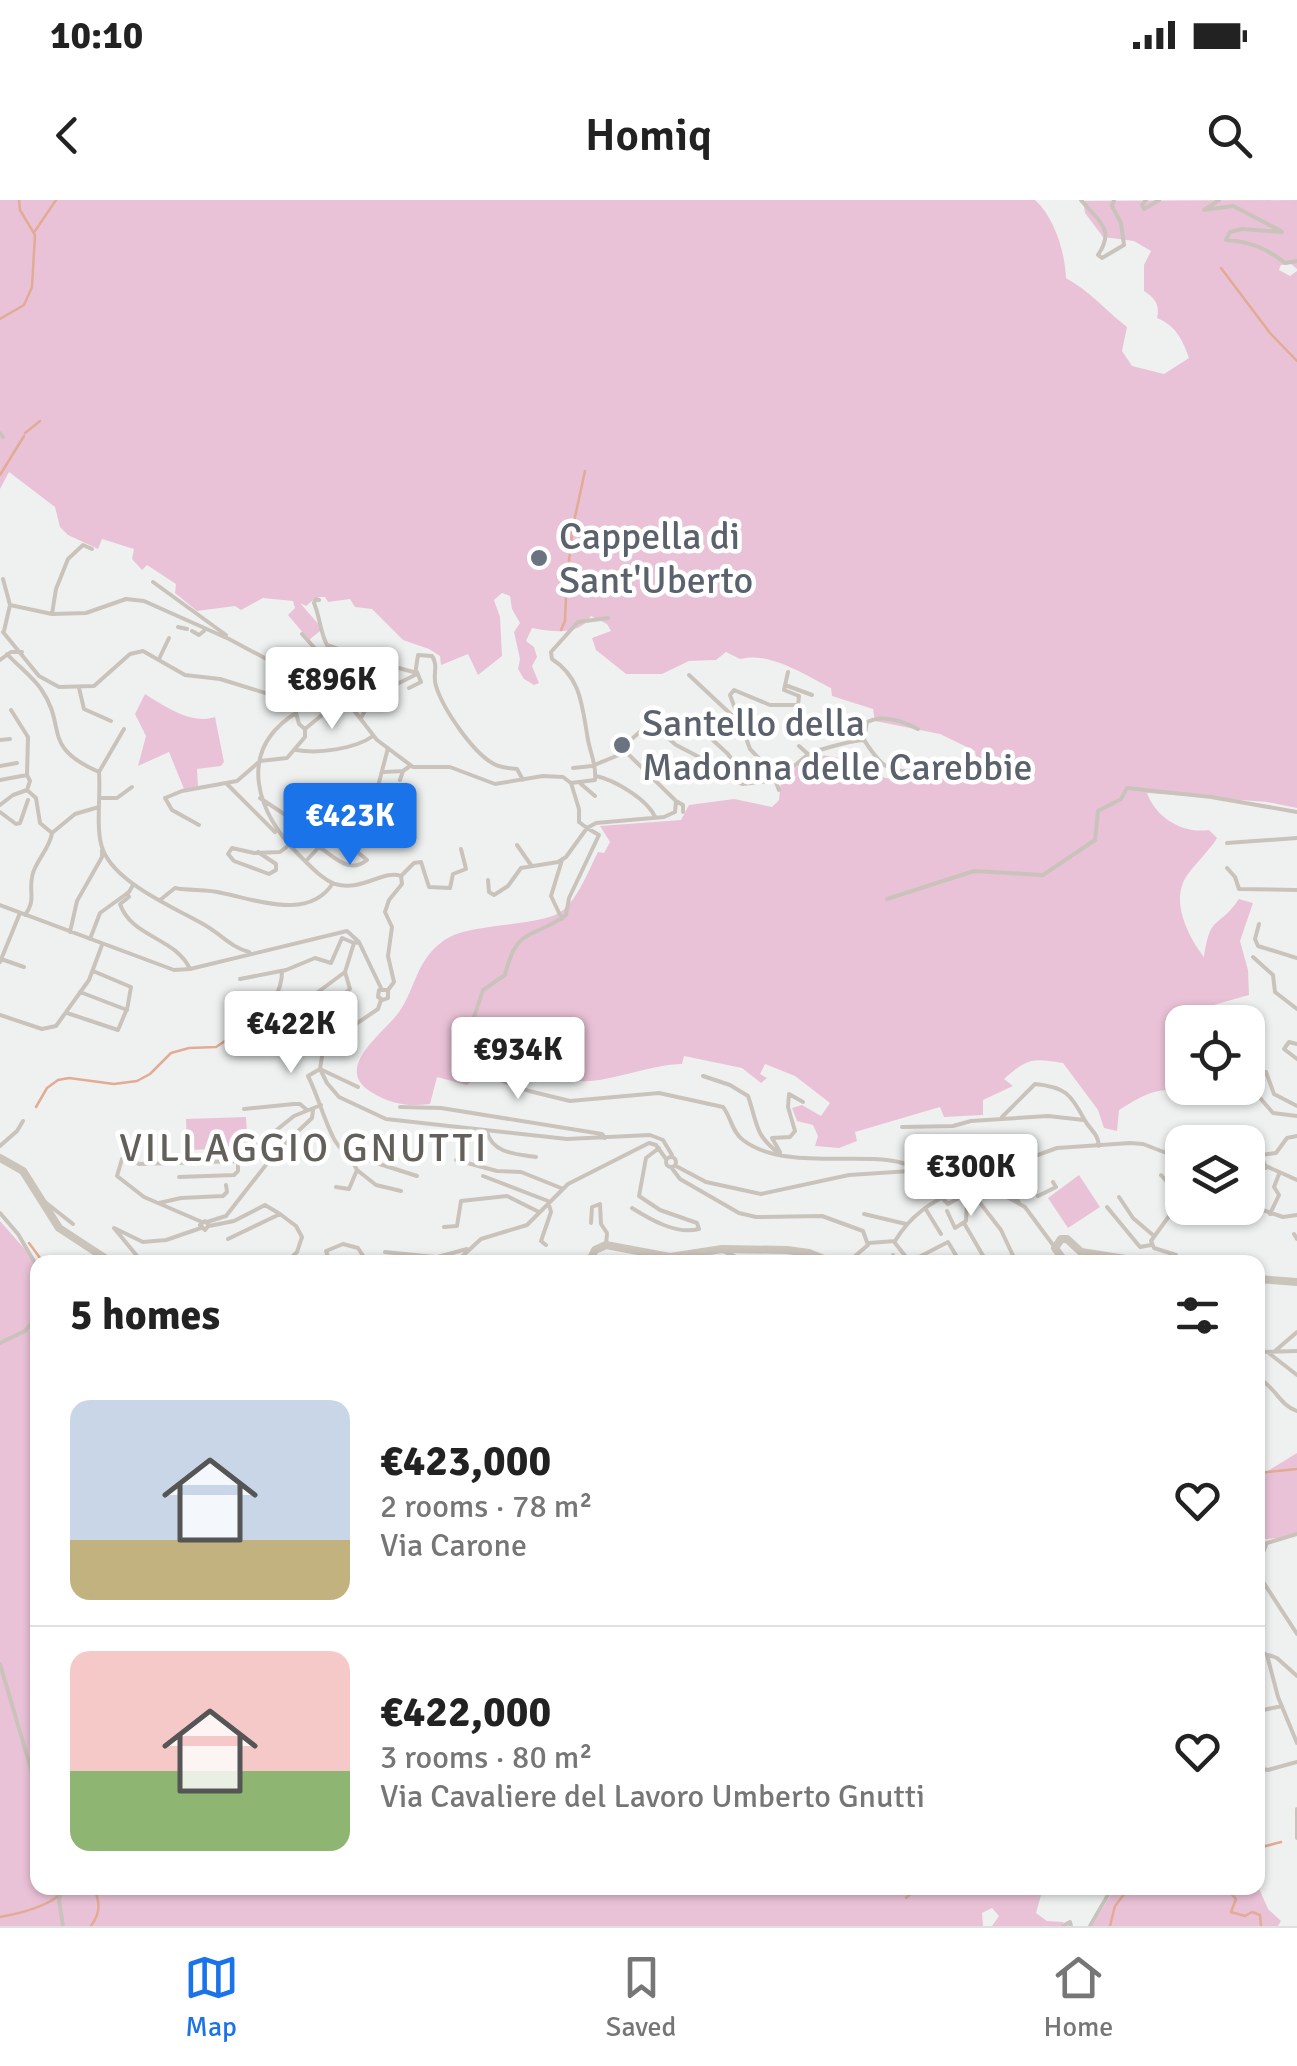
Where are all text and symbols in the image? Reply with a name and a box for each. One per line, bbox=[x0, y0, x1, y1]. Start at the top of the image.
text: 10:10 bbox=[50, 12, 143, 59]
icon: back bbox=[40, 108, 95, 163]
text: Homiq bbox=[585, 108, 712, 163]
icon: search bbox=[1202, 108, 1257, 163]
place label: Cappella di Sant'Uberto bbox=[559, 513, 753, 604]
marker: Cappella di Sant'Uberto bbox=[528, 547, 550, 569]
pin: €896K bbox=[262, 647, 402, 732]
text: €896K bbox=[288, 660, 376, 699]
place label: Santello della Madonna delle Carebbie bbox=[642, 700, 1032, 791]
marker: Santello della Madonna delle Carebbie bbox=[611, 734, 633, 756]
pin: €423K bbox=[280, 783, 420, 868]
text: €423K bbox=[306, 796, 394, 835]
pin: €422K bbox=[221, 991, 361, 1076]
text: €422K bbox=[247, 1004, 335, 1043]
map controls bbox=[1165, 1005, 1265, 1225]
button: locate bbox=[1165, 1005, 1265, 1105]
pin: €934K bbox=[448, 1017, 588, 1102]
text: €934K bbox=[474, 1030, 562, 1069]
district label: VILLAGGIO GNUTTI bbox=[119, 1123, 489, 1173]
button: layers bbox=[1165, 1125, 1265, 1225]
pin: €300K bbox=[901, 1134, 1041, 1219]
text: €300K bbox=[927, 1147, 1015, 1186]
icon: filters bbox=[1170, 1288, 1225, 1343]
text: 5 homes bbox=[70, 1290, 220, 1341]
text: €423,000 bbox=[380, 1436, 551, 1487]
icon: home bbox=[150, 1440, 270, 1560]
icon: heart bbox=[1170, 1473, 1225, 1528]
text: 2 rooms · 78 m² bbox=[380, 1487, 593, 1526]
text: Via Carone bbox=[380, 1526, 527, 1565]
text: €422,000 bbox=[380, 1687, 551, 1738]
icon: home bbox=[150, 1691, 270, 1811]
icon: heart bbox=[1170, 1724, 1225, 1779]
text: 3 rooms · 80 m² bbox=[380, 1738, 593, 1777]
text: Via Cavaliere del Lavoro Umberto Gnutti bbox=[380, 1777, 925, 1816]
tab: Map bbox=[184, 1950, 239, 2044]
tab: Saved bbox=[606, 1950, 676, 2044]
tab: Home bbox=[1044, 1950, 1113, 2044]

